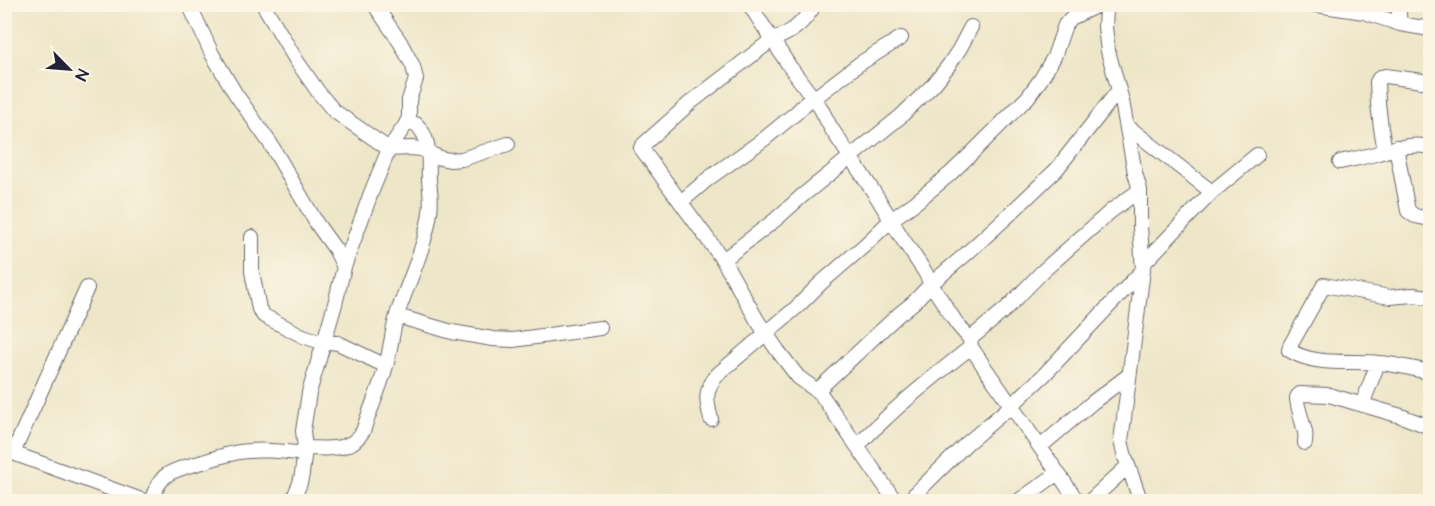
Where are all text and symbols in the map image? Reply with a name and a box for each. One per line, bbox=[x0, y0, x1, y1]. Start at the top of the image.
north arrow bbox=[39, 39, 99, 99]
text: N bbox=[70, 66, 94, 84]

